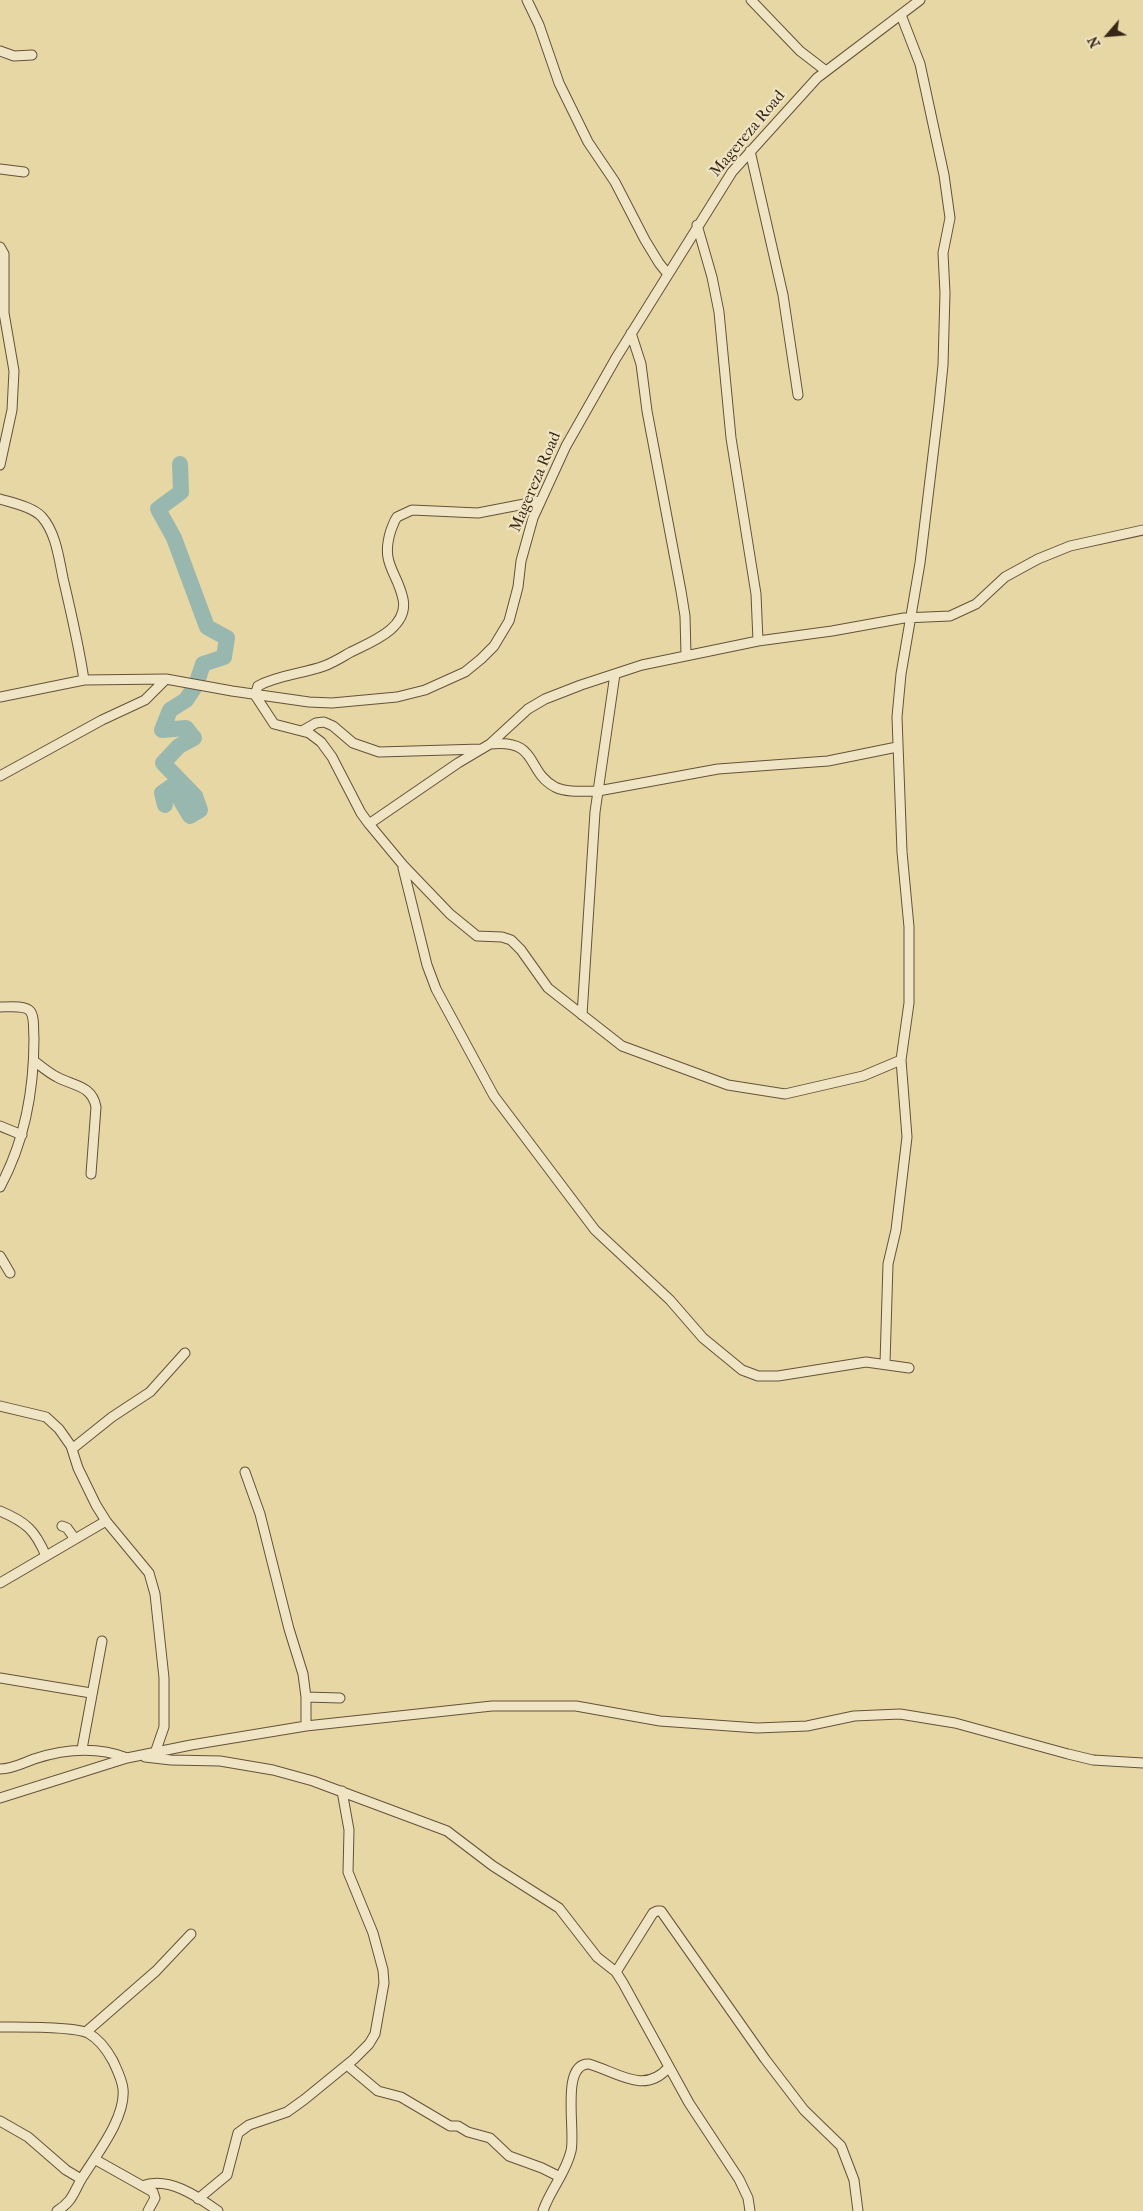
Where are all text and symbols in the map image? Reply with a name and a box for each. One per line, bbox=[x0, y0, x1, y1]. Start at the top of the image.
north arrow bbox=[1083, 10, 1133, 60]
text: N bbox=[1084, 33, 1104, 51]
street label: Magereza Road bbox=[706, 87, 790, 181]
street label: Magereza Road bbox=[506, 429, 566, 535]

